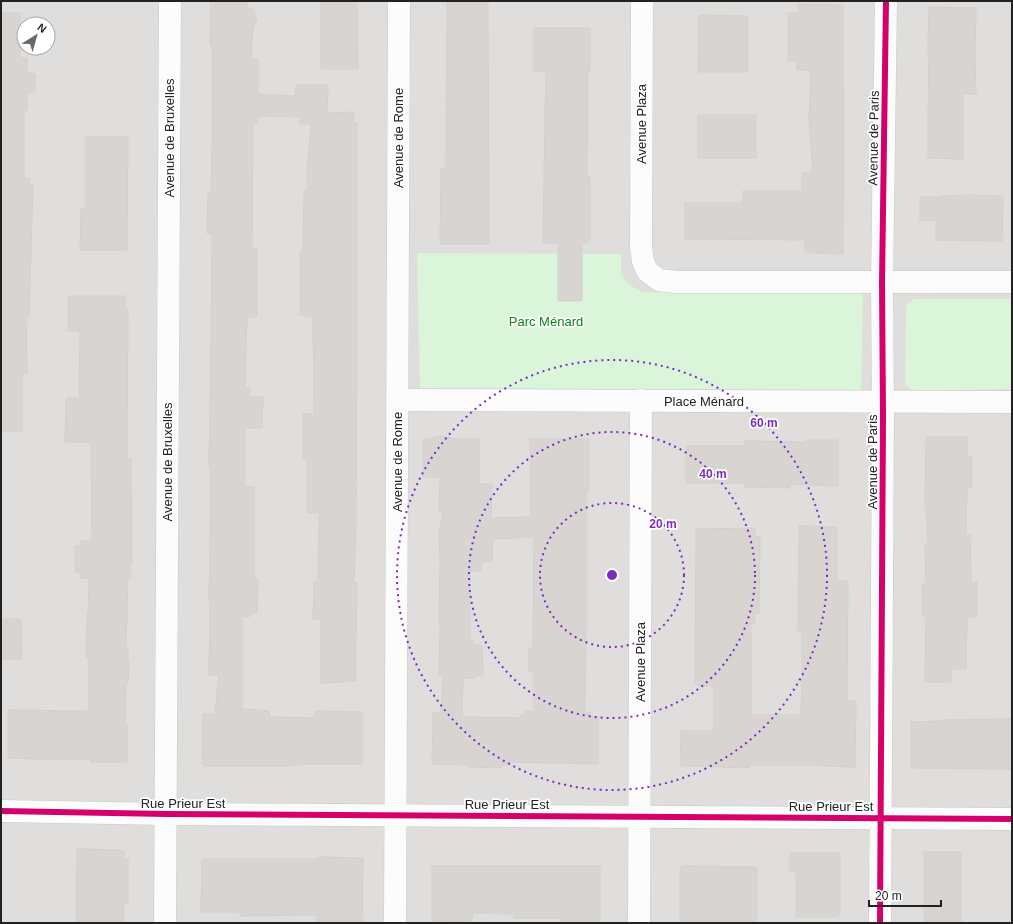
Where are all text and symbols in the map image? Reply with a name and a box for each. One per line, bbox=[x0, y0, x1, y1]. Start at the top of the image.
north arrow bbox=[16, 16, 56, 56]
text: N bbox=[35, 21, 49, 35]
street label: Avenue de Bruxelles bbox=[162, 78, 177, 198]
street label: Avenue Plaza bbox=[634, 83, 649, 164]
street label: Avenue de Rome bbox=[391, 88, 406, 188]
street label: Avenue de Paris bbox=[865, 90, 882, 186]
park label: Parc Ménard bbox=[509, 314, 583, 329]
street label: Place Ménard bbox=[664, 394, 744, 409]
street label: Avenue de Bruxelles bbox=[160, 402, 175, 522]
street label: Avenue de Rome bbox=[390, 412, 405, 512]
street label: Avenue de Paris bbox=[865, 414, 880, 510]
text: 60 m bbox=[750, 416, 778, 430]
text: 40 m bbox=[699, 467, 727, 481]
text: 20 m bbox=[649, 517, 677, 531]
centre of rings bbox=[605, 568, 619, 582]
street label: Avenue Plaza bbox=[633, 621, 648, 702]
street label: Rue Prieur Est bbox=[141, 796, 226, 811]
street label: Rue Prieur Est bbox=[465, 797, 550, 812]
street label: Rue Prieur Est bbox=[789, 799, 874, 814]
scale bar bbox=[869, 882, 941, 908]
text: 20 m bbox=[875, 889, 902, 903]

